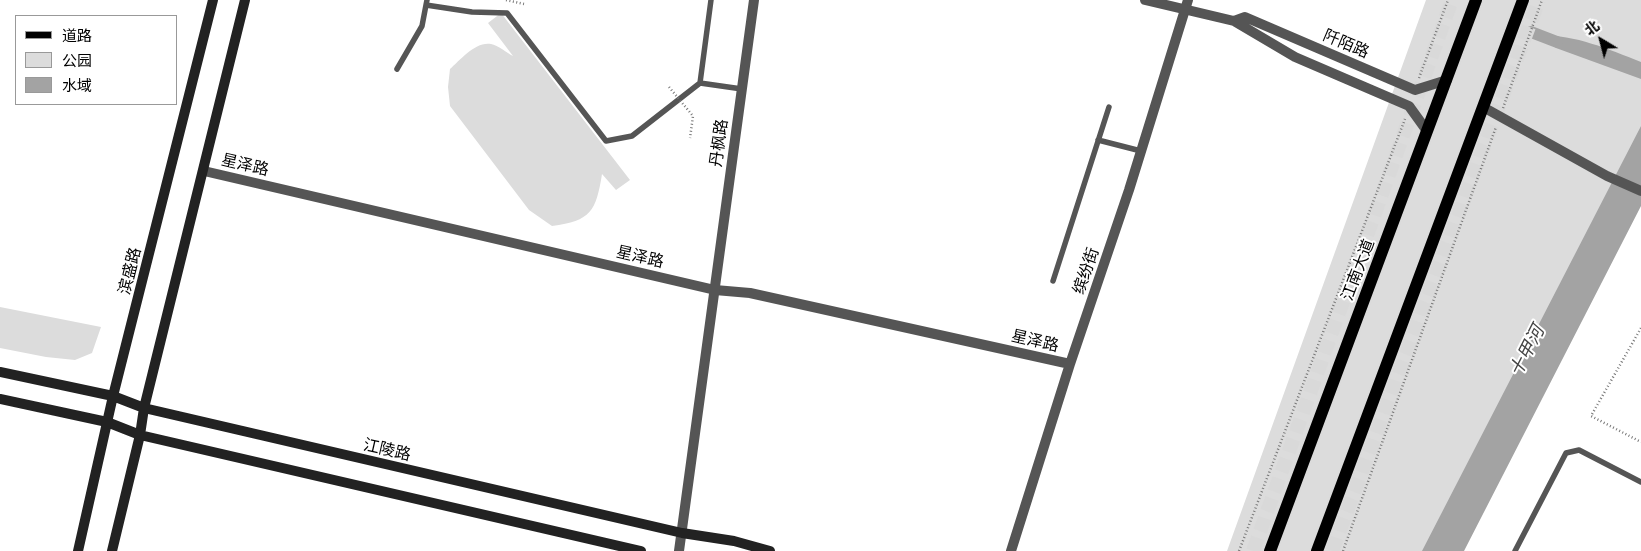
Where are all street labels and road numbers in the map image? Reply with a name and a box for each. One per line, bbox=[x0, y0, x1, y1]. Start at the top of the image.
street label: 阡陌路 bbox=[1320, 26, 1372, 62]
street label: 丹枫路 bbox=[706, 118, 732, 168]
street label: 星泽路 bbox=[219, 150, 271, 180]
street label: 江南大道 bbox=[1338, 237, 1378, 303]
street label: 星泽路 bbox=[614, 242, 666, 272]
street label: 滨盛路 bbox=[115, 245, 145, 297]
street label: 缤纷街 bbox=[1069, 245, 1103, 297]
street label: 星泽路 bbox=[1009, 326, 1061, 356]
street label: 江陵路 bbox=[361, 435, 413, 465]

